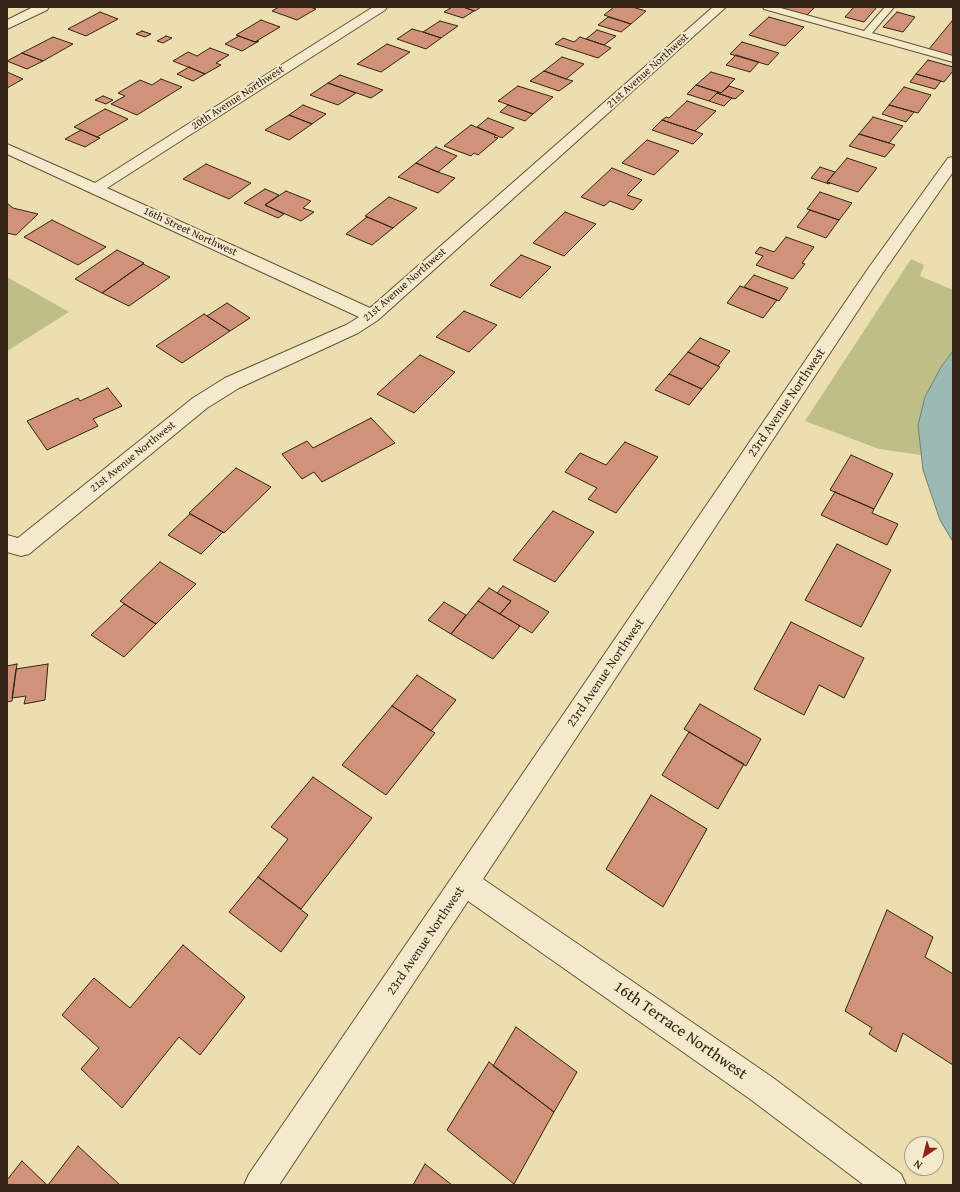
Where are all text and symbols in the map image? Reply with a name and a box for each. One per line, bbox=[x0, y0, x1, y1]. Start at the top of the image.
street label: 21st Avenue Northwest bbox=[604, 31, 692, 111]
street label: 20th Avenue Northwest bbox=[189, 63, 287, 133]
street label: 16th Street Northwest bbox=[141, 205, 239, 259]
street label: 21st Avenue Northwest bbox=[361, 245, 449, 325]
street label: 23rd Avenue Northwest bbox=[745, 346, 829, 460]
street label: 21st Avenue Northwest bbox=[88, 419, 178, 495]
street label: 23rd Avenue Northwest bbox=[564, 616, 648, 730]
street label: 23rd Avenue Northwest bbox=[384, 884, 468, 998]
street label: 16th Terrace Northwest bbox=[610, 978, 750, 1084]
north arrow bbox=[904, 1136, 944, 1176]
text: N bbox=[910, 1156, 925, 1174]

